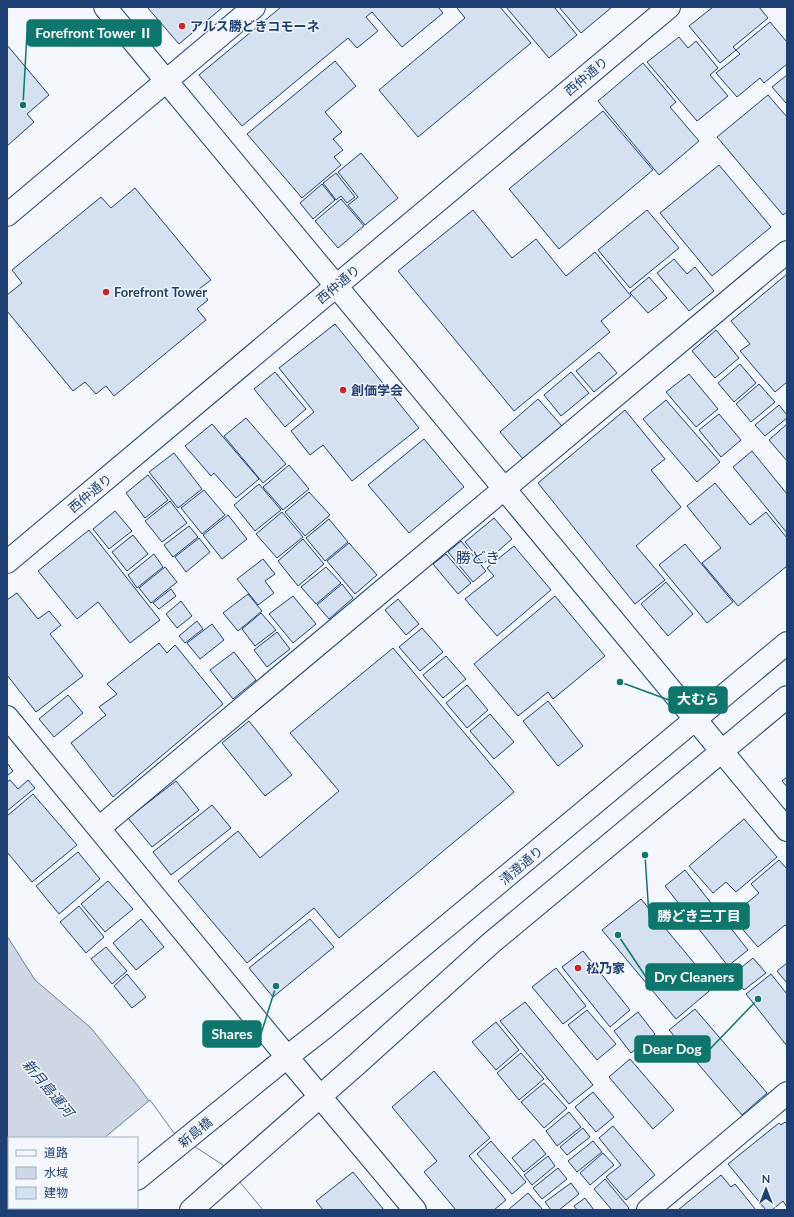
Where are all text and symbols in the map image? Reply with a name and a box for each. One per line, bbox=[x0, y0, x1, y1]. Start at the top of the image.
place label: アルス勝どきコモーネ bbox=[190, 18, 319, 34]
callout: Forefront Tower Ⅱ bbox=[27, 20, 161, 46]
marker: アルス勝どきコモーネ bbox=[177, 21, 187, 31]
text: Forefront Tower Ⅱ bbox=[35, 24, 153, 41]
street label: 西仲通り bbox=[561, 53, 611, 99]
street label: 西仲通り bbox=[313, 261, 363, 307]
place label: Forefront Tower bbox=[114, 284, 207, 300]
marker: Forefront Tower bbox=[101, 287, 111, 297]
place label: 創価学会 bbox=[351, 382, 403, 398]
marker: 創価学会 bbox=[338, 385, 348, 395]
street label: 西仲通り bbox=[65, 470, 115, 516]
district label: 勝どき bbox=[456, 548, 500, 566]
callout: 大むら bbox=[669, 687, 727, 713]
text: 大むら bbox=[677, 690, 719, 707]
street label: 清澄通り bbox=[496, 842, 546, 888]
callout: 勝どき三丁目 bbox=[649, 903, 749, 929]
text: 勝どき三丁目 bbox=[657, 907, 741, 924]
place label: 松乃家 bbox=[586, 960, 625, 976]
marker: 松乃家 bbox=[573, 963, 583, 973]
callout: Dry Cleaners bbox=[646, 964, 742, 990]
text: Dry Cleaners bbox=[654, 968, 734, 985]
callout: Shares bbox=[203, 1021, 261, 1047]
text: Shares bbox=[211, 1025, 253, 1042]
callout: Dear Dog bbox=[635, 1036, 710, 1062]
text: Dear Dog bbox=[642, 1040, 702, 1057]
water label: 新月島運河 bbox=[19, 1055, 79, 1122]
street label: 新島橋 bbox=[175, 1114, 215, 1150]
legend bbox=[8, 1137, 138, 1209]
text: 道路 bbox=[44, 1145, 68, 1160]
text: 水域 bbox=[44, 1165, 68, 1180]
north arrow bbox=[746, 1169, 786, 1209]
text: N bbox=[762, 1172, 770, 1185]
text: 建物 bbox=[44, 1185, 68, 1200]

